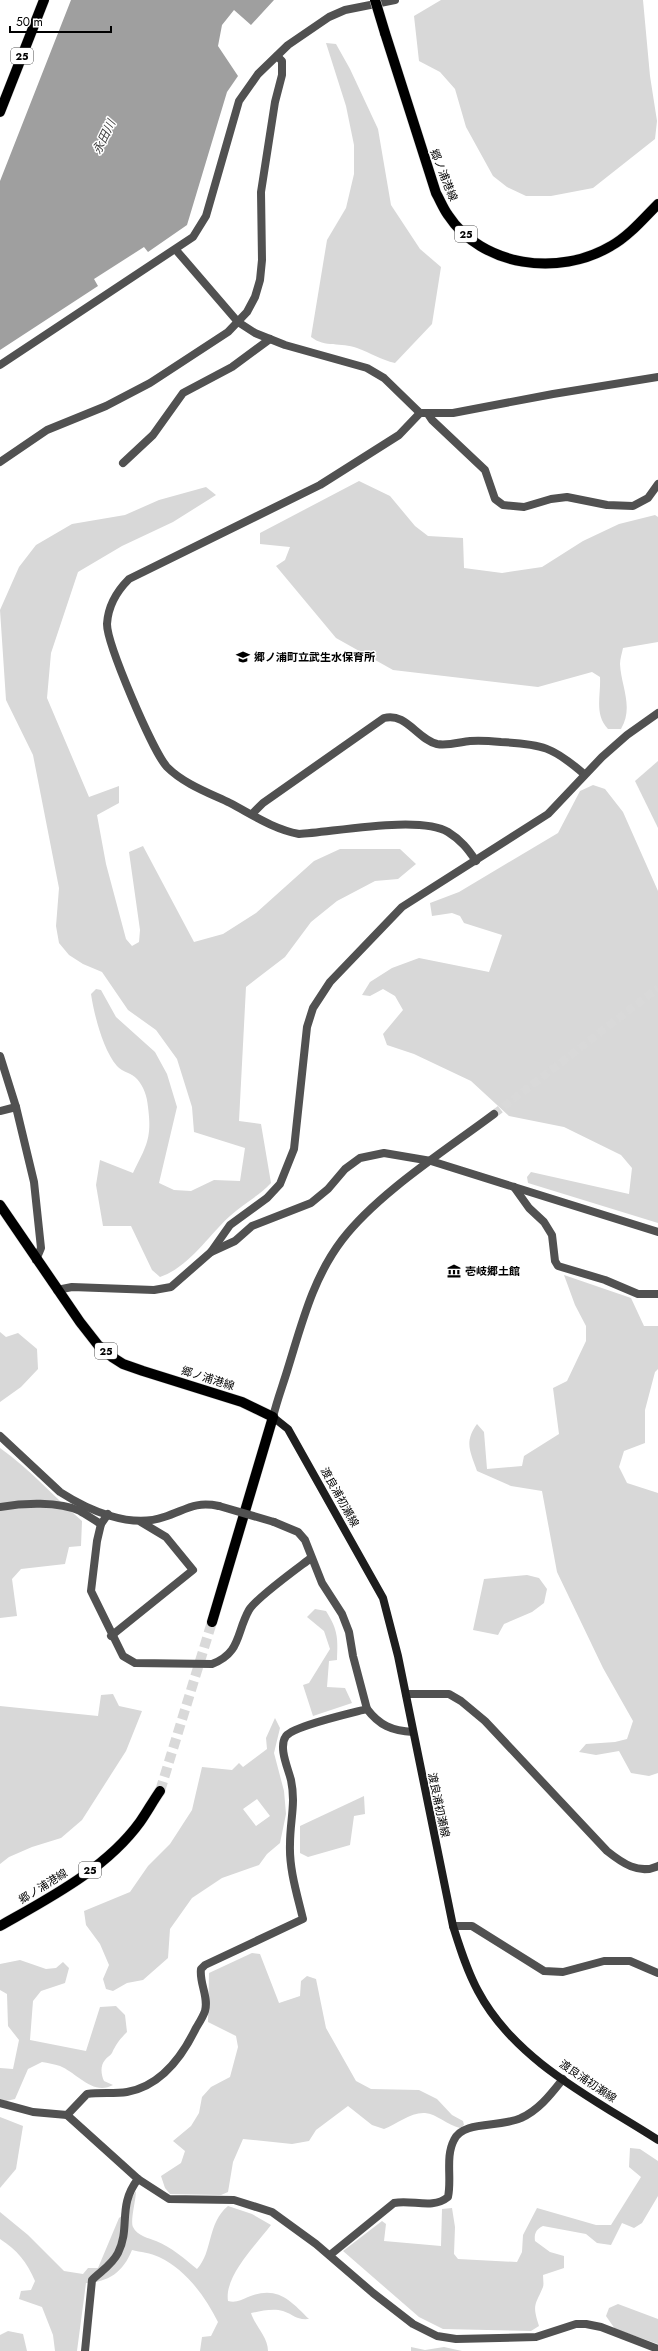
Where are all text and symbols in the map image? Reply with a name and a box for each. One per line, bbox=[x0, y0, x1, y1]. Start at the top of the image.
scale bar bbox=[10, 8, 111, 34]
text: 50 m bbox=[16, 13, 43, 31]
road number: 25 bbox=[11, 48, 33, 64]
water label: 永田川 bbox=[88, 115, 121, 157]
street label: 郷ノ浦港線 bbox=[426, 147, 462, 203]
road number: 25 bbox=[455, 226, 477, 242]
school or university icon: 郷ノ浦町立武生水保育所 bbox=[235, 649, 251, 665]
place label: 郷ノ浦町立武生水保育所 bbox=[254, 649, 375, 665]
museum icon: 壱岐郷土館 bbox=[446, 1263, 462, 1279]
place label: 壱岐郷土館 bbox=[465, 1263, 520, 1279]
road number: 25 bbox=[95, 1343, 117, 1359]
street label: 郷ノ浦港線 bbox=[179, 1362, 237, 1394]
street label: 渡良浦初瀬線 bbox=[317, 1464, 363, 1530]
street label: 渡良浦初瀬線 bbox=[424, 1771, 454, 1839]
road number: 25 bbox=[79, 1862, 101, 1878]
street label: 郷ノ浦港線 bbox=[15, 1865, 71, 1907]
street label: 渡良浦初瀬線 bbox=[556, 2056, 620, 2106]

